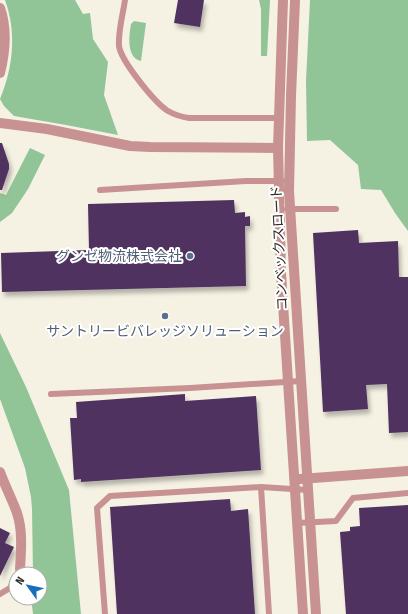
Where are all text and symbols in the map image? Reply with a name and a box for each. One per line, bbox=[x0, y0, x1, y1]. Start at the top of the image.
street label: コンベックスロード bbox=[268, 185, 291, 311]
place label: グンゼ物流株式会社 bbox=[56, 248, 182, 265]
marker: グンゼ物流株式会社 bbox=[185, 251, 195, 261]
marker: サントリービバレッジソリューション bbox=[160, 311, 170, 321]
place label: サントリービバレッジソリューション bbox=[46, 323, 284, 340]
north arrow bbox=[8, 566, 48, 606]
text: N bbox=[13, 575, 27, 587]

